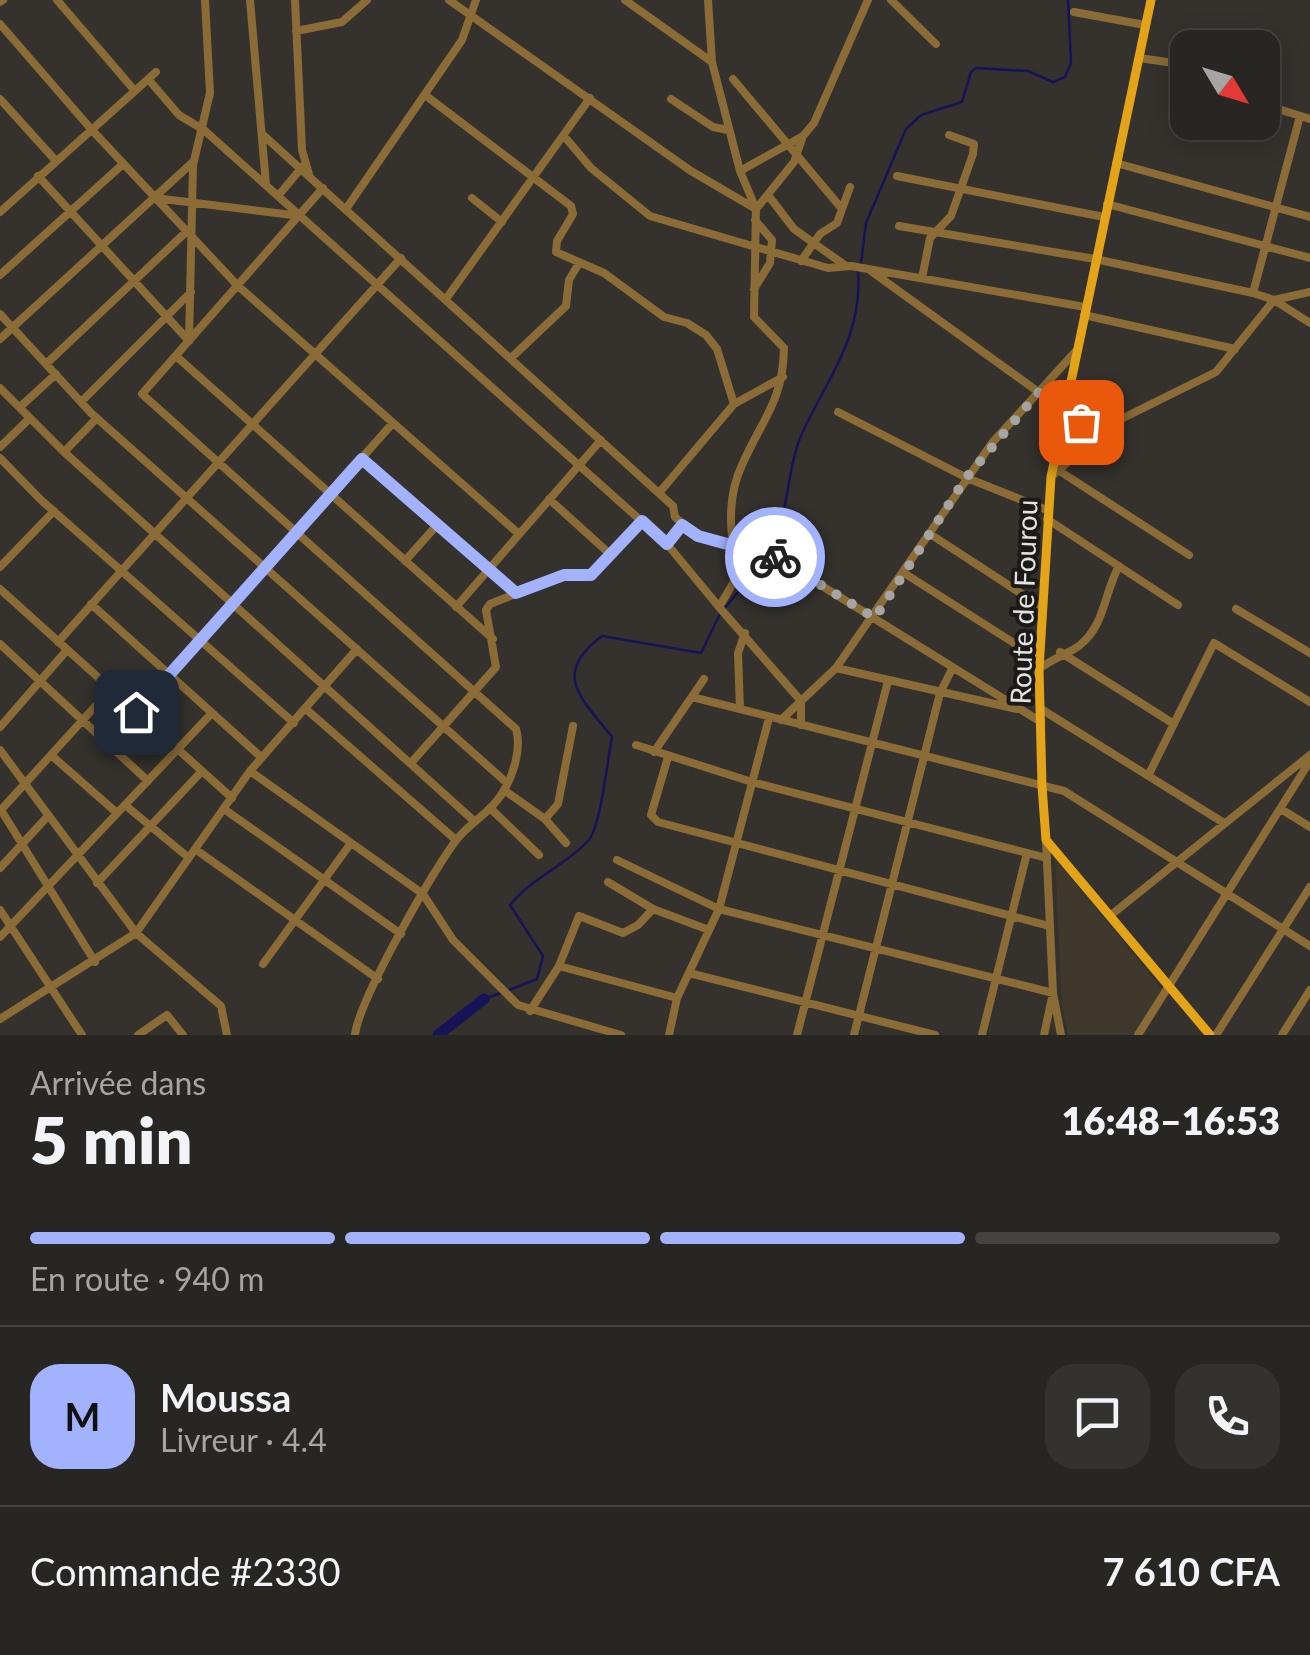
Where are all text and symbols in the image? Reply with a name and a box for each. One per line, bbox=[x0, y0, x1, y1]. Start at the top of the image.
north arrow bbox=[1170, 30, 1280, 140]
map controls bbox=[1170, 30, 1280, 140]
pin bbox=[1039, 380, 1124, 465]
icon: bag bbox=[1054, 395, 1109, 450]
street label: Route de Fourou bbox=[1002, 499, 1044, 705]
courier bbox=[725, 507, 825, 607]
icon: bike bbox=[748, 530, 803, 585]
pin bbox=[94, 670, 179, 755]
icon: home bbox=[109, 685, 164, 740]
text: Arrivée dans bbox=[30, 1063, 206, 1102]
text: 16:48–16:53 bbox=[1061, 1097, 1280, 1143]
text: 5 min bbox=[30, 1100, 192, 1178]
text: En route · 940 m bbox=[30, 1259, 264, 1298]
button: chat bbox=[1045, 1364, 1150, 1469]
button: phone bbox=[1175, 1364, 1280, 1469]
text: Moussa bbox=[160, 1374, 291, 1420]
text: M bbox=[65, 1393, 100, 1439]
text: Livreur · 4.4 bbox=[160, 1420, 327, 1459]
text: Commande #2330 bbox=[30, 1548, 340, 1594]
text: 7 610 CFA bbox=[1103, 1548, 1280, 1594]

